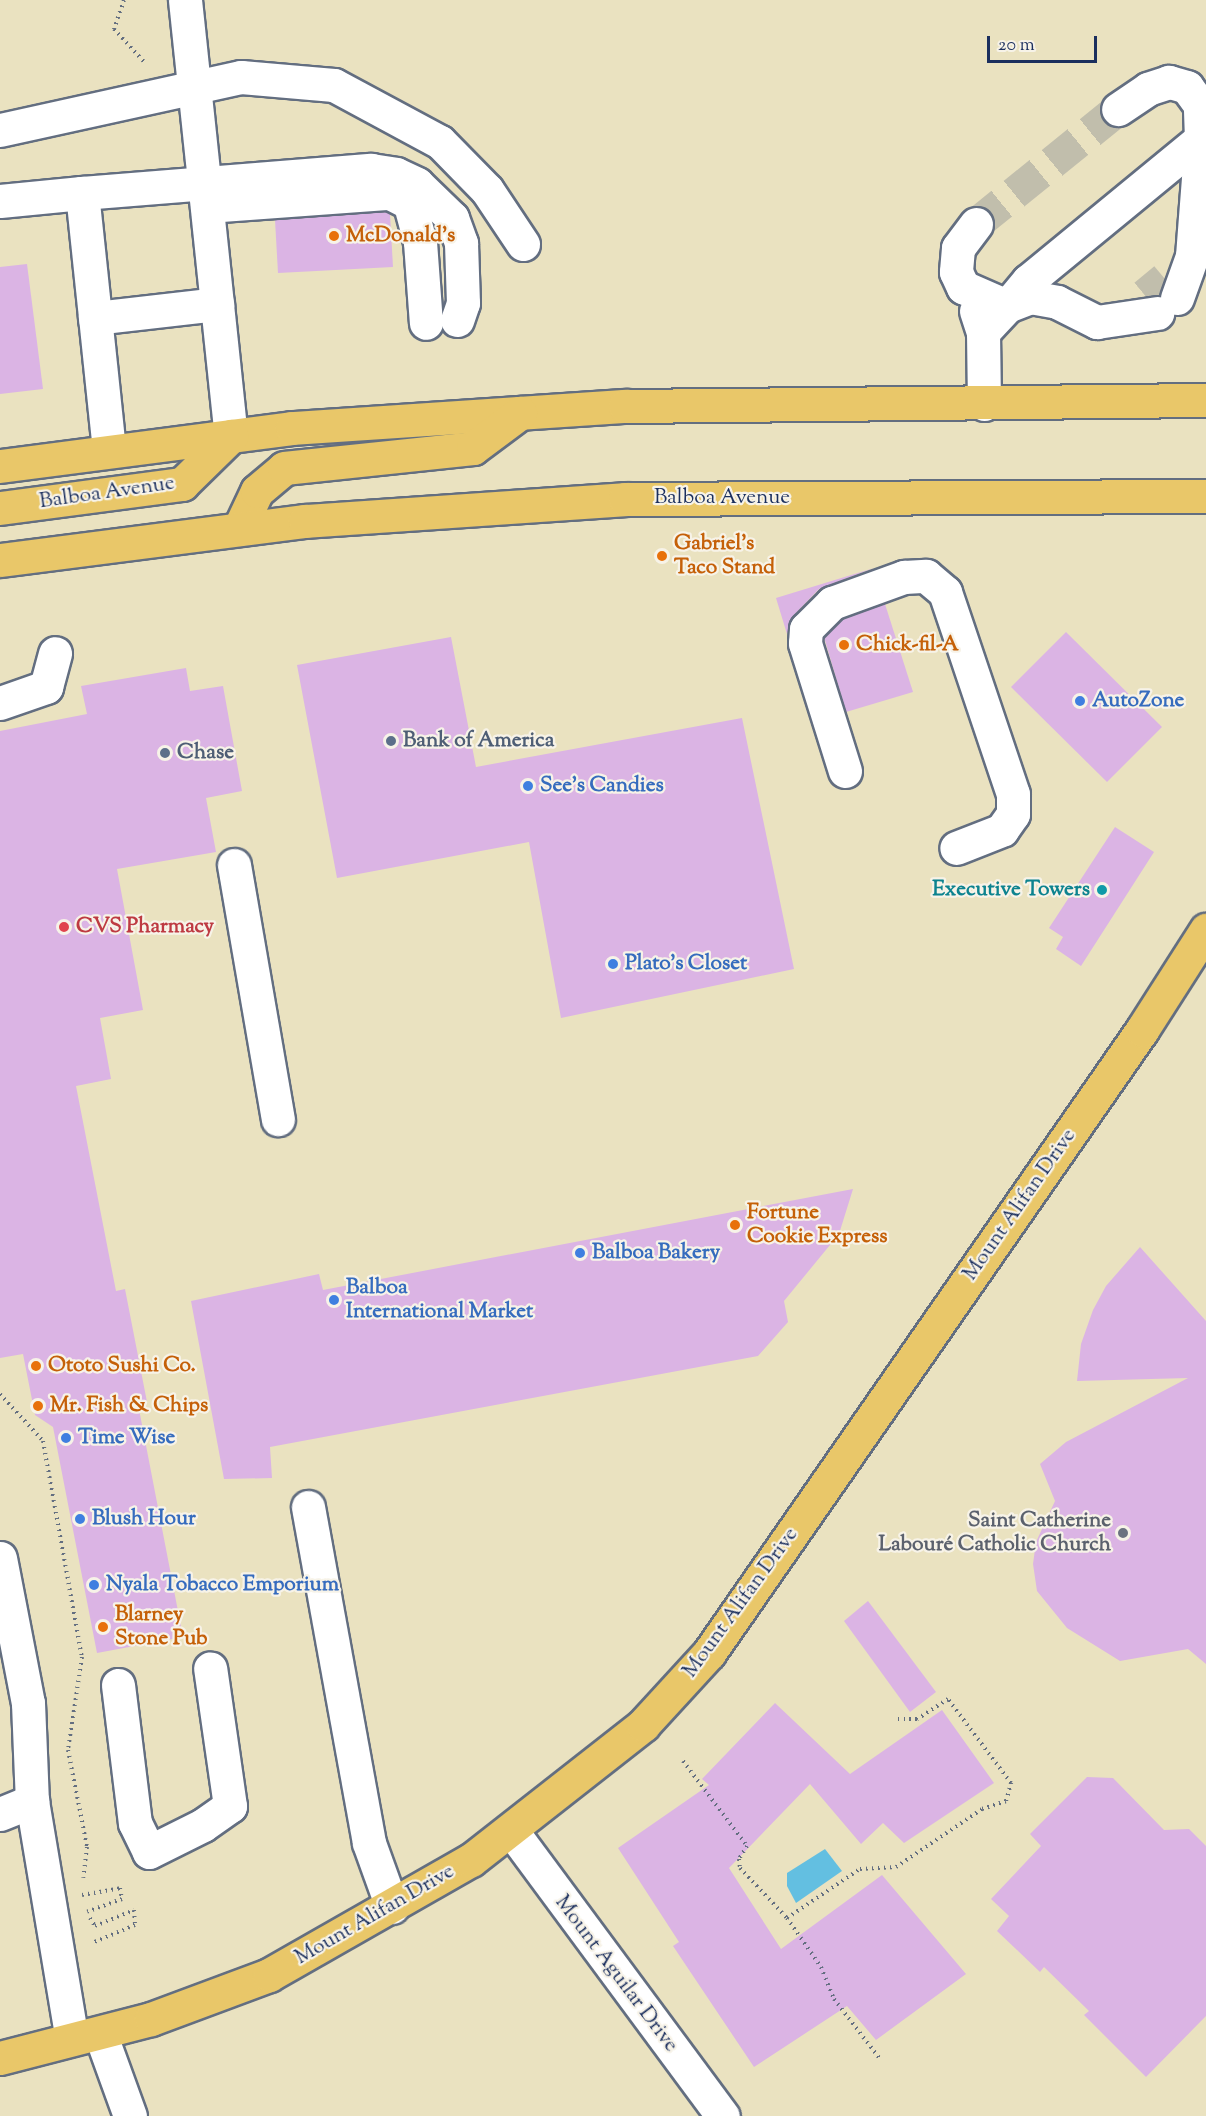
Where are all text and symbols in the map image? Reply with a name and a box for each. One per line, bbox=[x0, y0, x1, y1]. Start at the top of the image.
scale bar bbox=[990, 24, 1100, 62]
text: 20 m bbox=[998, 33, 1035, 59]
place label: McDonald's bbox=[346, 223, 455, 249]
marker: McDonald's bbox=[327, 229, 341, 243]
street label: Balboa Avenue bbox=[38, 471, 176, 515]
street label: Balboa Avenue bbox=[654, 485, 790, 511]
place label: Gabriel's Taco Stand bbox=[674, 531, 775, 581]
marker: Gabriel's Taco Stand bbox=[655, 549, 669, 563]
place label: Chick-fil-A bbox=[856, 632, 959, 658]
marker: Chick-fil-A bbox=[837, 638, 851, 652]
place label: AutoZone bbox=[1092, 688, 1184, 714]
marker: AutoZone bbox=[1073, 694, 1087, 708]
place label: Bank of America bbox=[403, 728, 554, 754]
marker: Bank of America bbox=[384, 734, 398, 748]
place label: Chase bbox=[177, 740, 234, 766]
marker: Chase bbox=[158, 746, 172, 760]
place label: See's Candies bbox=[540, 773, 664, 799]
marker: See's Candies bbox=[521, 779, 535, 793]
place label: Executive Towers bbox=[932, 877, 1090, 903]
marker: Executive Towers bbox=[1095, 883, 1109, 897]
place label: CVS Pharmacy bbox=[76, 914, 214, 940]
marker: CVS Pharmacy bbox=[57, 920, 71, 934]
place label: Plato's Closet bbox=[625, 951, 747, 977]
marker: Plato's Closet bbox=[606, 957, 620, 971]
street label: Mount Alifan Drive bbox=[958, 1124, 1082, 1286]
place label: Fortune Cookie Express bbox=[747, 1200, 888, 1250]
marker: Fortune Cookie Express bbox=[728, 1218, 742, 1232]
place label: Balboa Bakery bbox=[592, 1240, 720, 1266]
marker: Balboa Bakery bbox=[573, 1246, 587, 1260]
place label: Balboa International Market bbox=[346, 1275, 533, 1325]
marker: Balboa International Market bbox=[327, 1293, 341, 1307]
place label: Ototo Sushi Co. bbox=[48, 1353, 196, 1379]
marker: Ototo Sushi Co. bbox=[29, 1359, 43, 1373]
place label: Mr. Fish & Chips bbox=[50, 1393, 208, 1419]
marker: Mr. Fish & Chips bbox=[31, 1399, 45, 1413]
place label: Time Wise bbox=[78, 1425, 175, 1451]
marker: Time Wise bbox=[59, 1431, 73, 1445]
place label: Blush Hour bbox=[92, 1506, 196, 1532]
place label: Saint Catherine Labouré Catholic Church bbox=[878, 1508, 1111, 1558]
marker: Blush Hour bbox=[73, 1512, 87, 1526]
street label: Mount Alifan Drive bbox=[678, 1523, 804, 1683]
marker: Saint Catherine Labouré Catholic Church bbox=[1116, 1526, 1130, 1540]
place label: Nyala Tobacco Emporium bbox=[106, 1572, 339, 1598]
marker: Nyala Tobacco Emporium bbox=[87, 1578, 101, 1592]
place label: Blarney Stone Pub bbox=[115, 1602, 208, 1652]
marker: Blarney Stone Pub bbox=[96, 1620, 110, 1634]
street label: Mount Alifan Drive bbox=[291, 1859, 459, 1971]
street label: Mount Aguilar Drive bbox=[549, 1891, 683, 2057]

